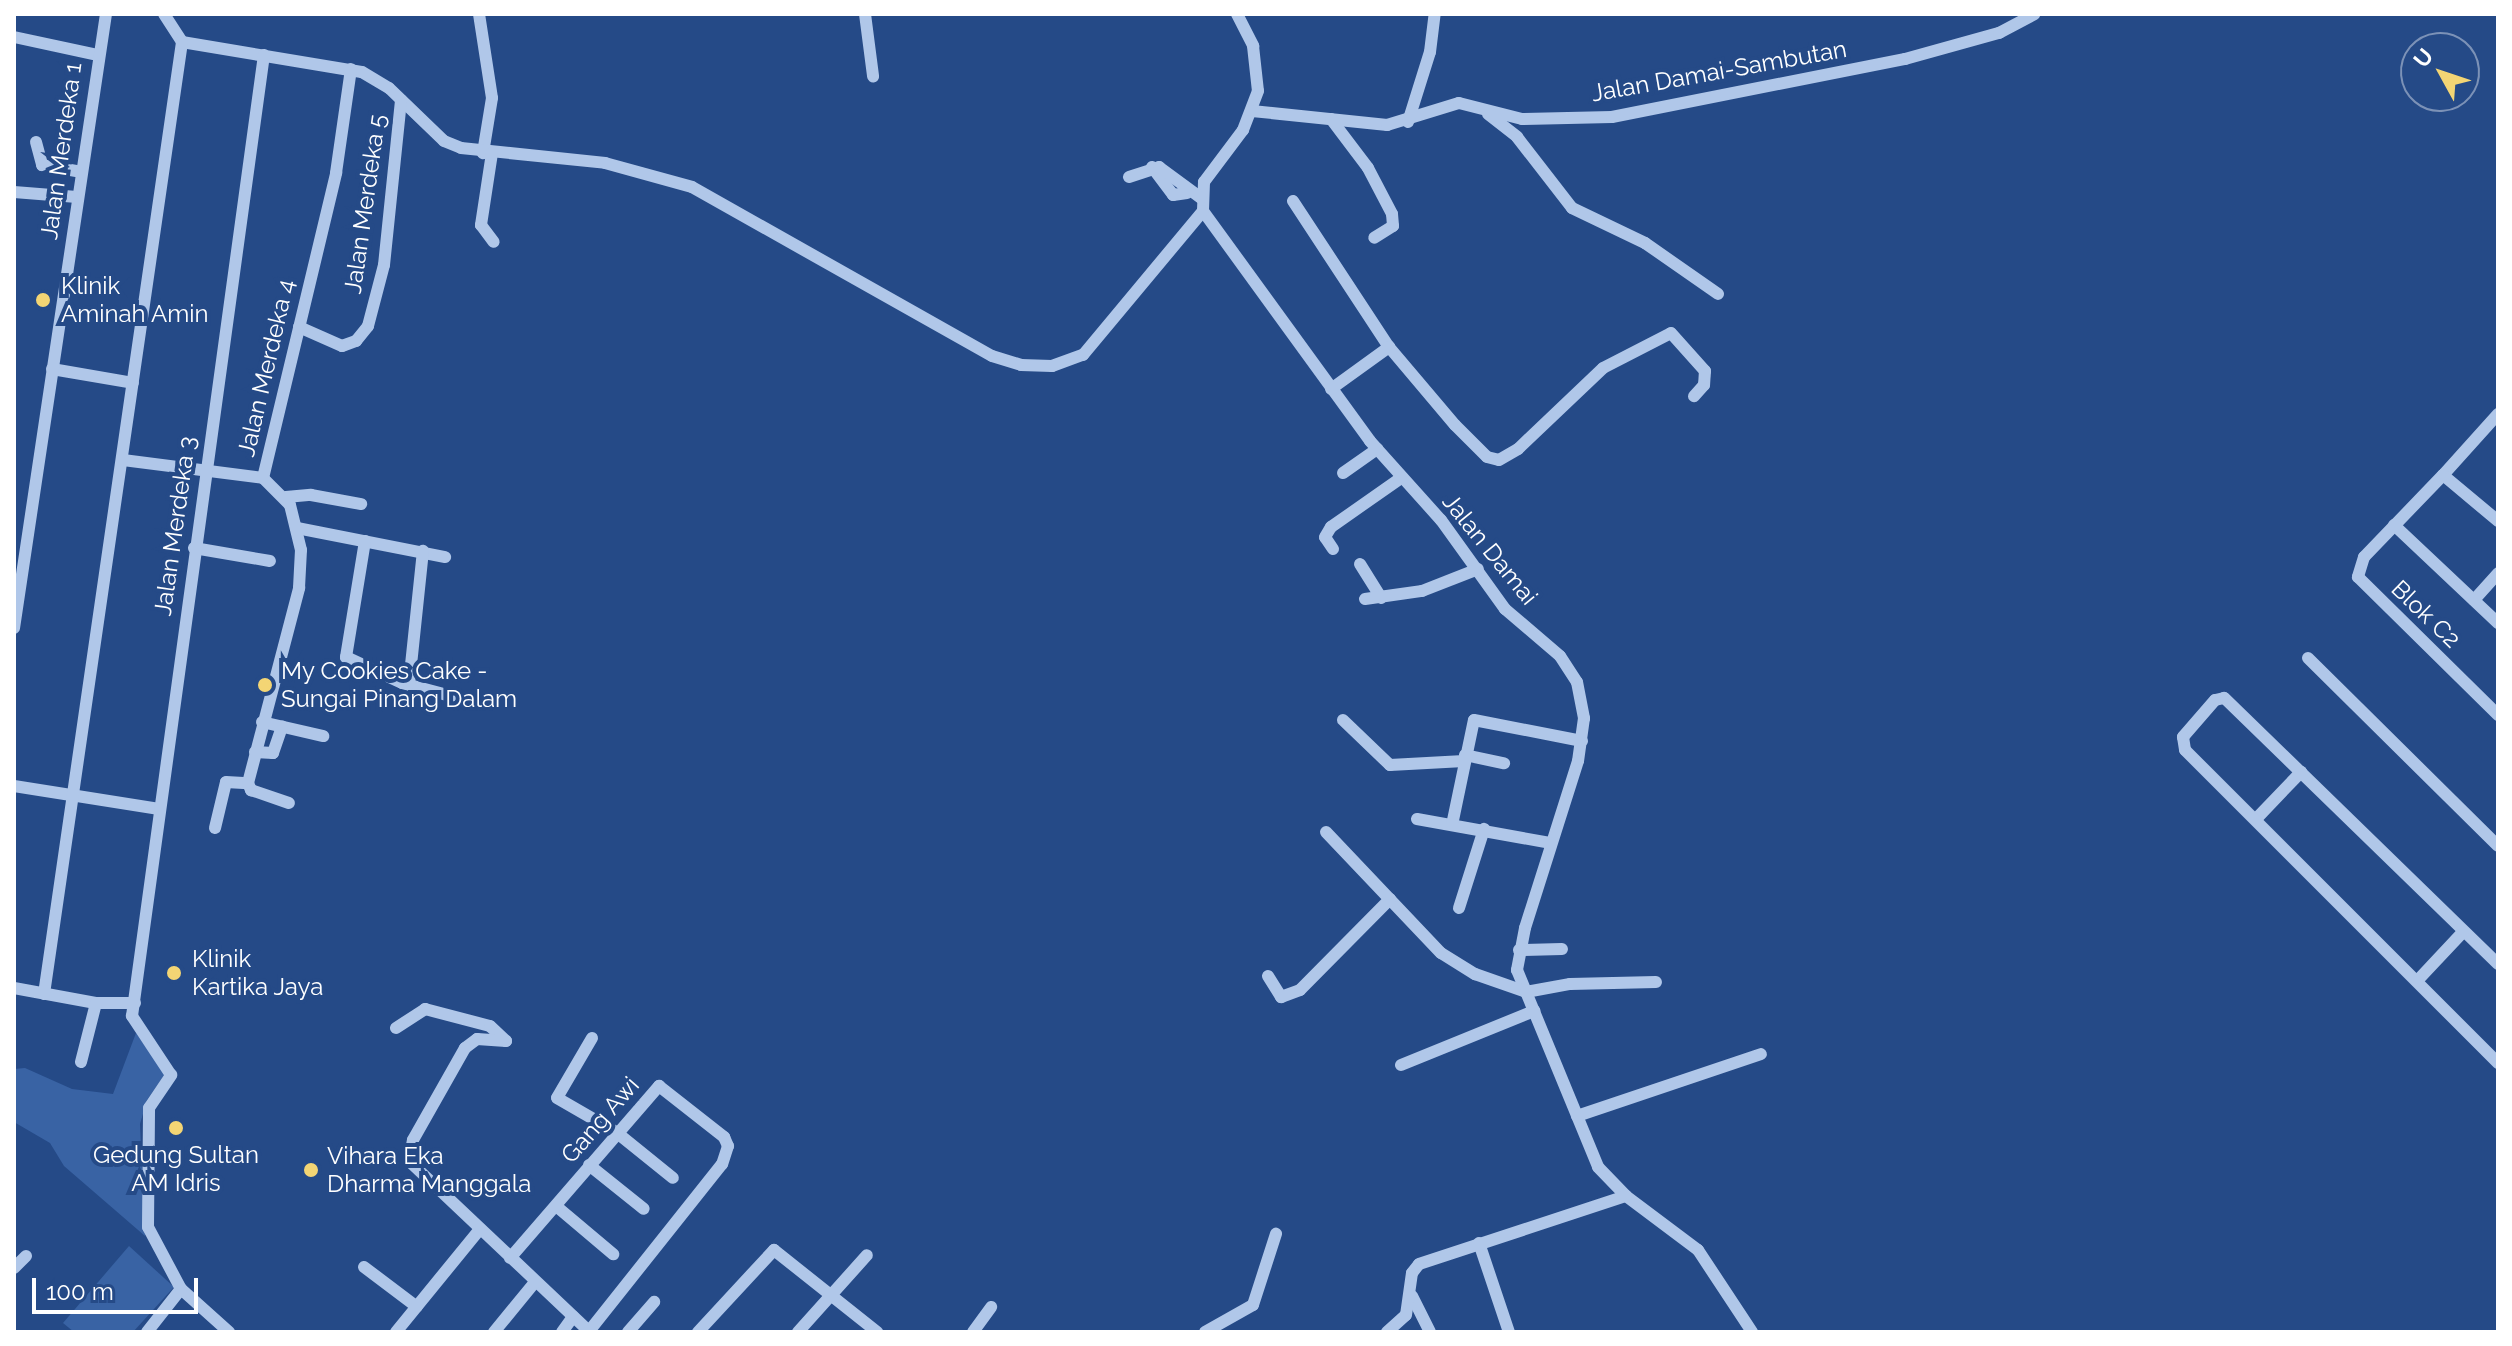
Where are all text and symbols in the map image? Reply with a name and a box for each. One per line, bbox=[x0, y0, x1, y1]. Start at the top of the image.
north arrow bbox=[2400, 32, 2480, 112]
street label: Jalan Damai-Sambutan bbox=[1589, 34, 1849, 108]
text: U bbox=[2408, 43, 2438, 73]
street label: Jalan Merdeka 1 bbox=[34, 61, 88, 241]
street label: Jalan Merdeka 5 bbox=[338, 112, 392, 296]
place label: Klinik Aminah Amin bbox=[61, 272, 209, 328]
street label: Jalan Merdeka 4 bbox=[232, 277, 300, 459]
marker: Klinik Aminah Amin bbox=[32, 289, 54, 311]
street label: Jalan Merdeka 3 bbox=[148, 434, 202, 618]
street label: Jalan Damai bbox=[1436, 488, 1544, 610]
street label: Blok C2 bbox=[2386, 574, 2466, 654]
place label: My Cookies Cake - Sungai Pinang Dalam bbox=[281, 657, 517, 713]
marker: My Cookies Cake - Sungai Pinang Dalam bbox=[256, 676, 274, 694]
place label: Klinik Kartika Jaya bbox=[192, 945, 324, 1001]
marker: Klinik Kartika Jaya bbox=[163, 962, 185, 984]
street label: Gang Awi bbox=[555, 1071, 645, 1169]
marker: Gedung Sultan AM Idris bbox=[167, 1119, 185, 1137]
place label: Gedung Sultan AM Idris bbox=[93, 1141, 259, 1197]
place label: Vihara Eka Dharma Manggala bbox=[327, 1142, 531, 1198]
marker: Vihara Eka Dharma Manggala bbox=[302, 1161, 320, 1179]
scale bar bbox=[36, 1262, 202, 1312]
text: 100 m bbox=[46, 1277, 114, 1306]

